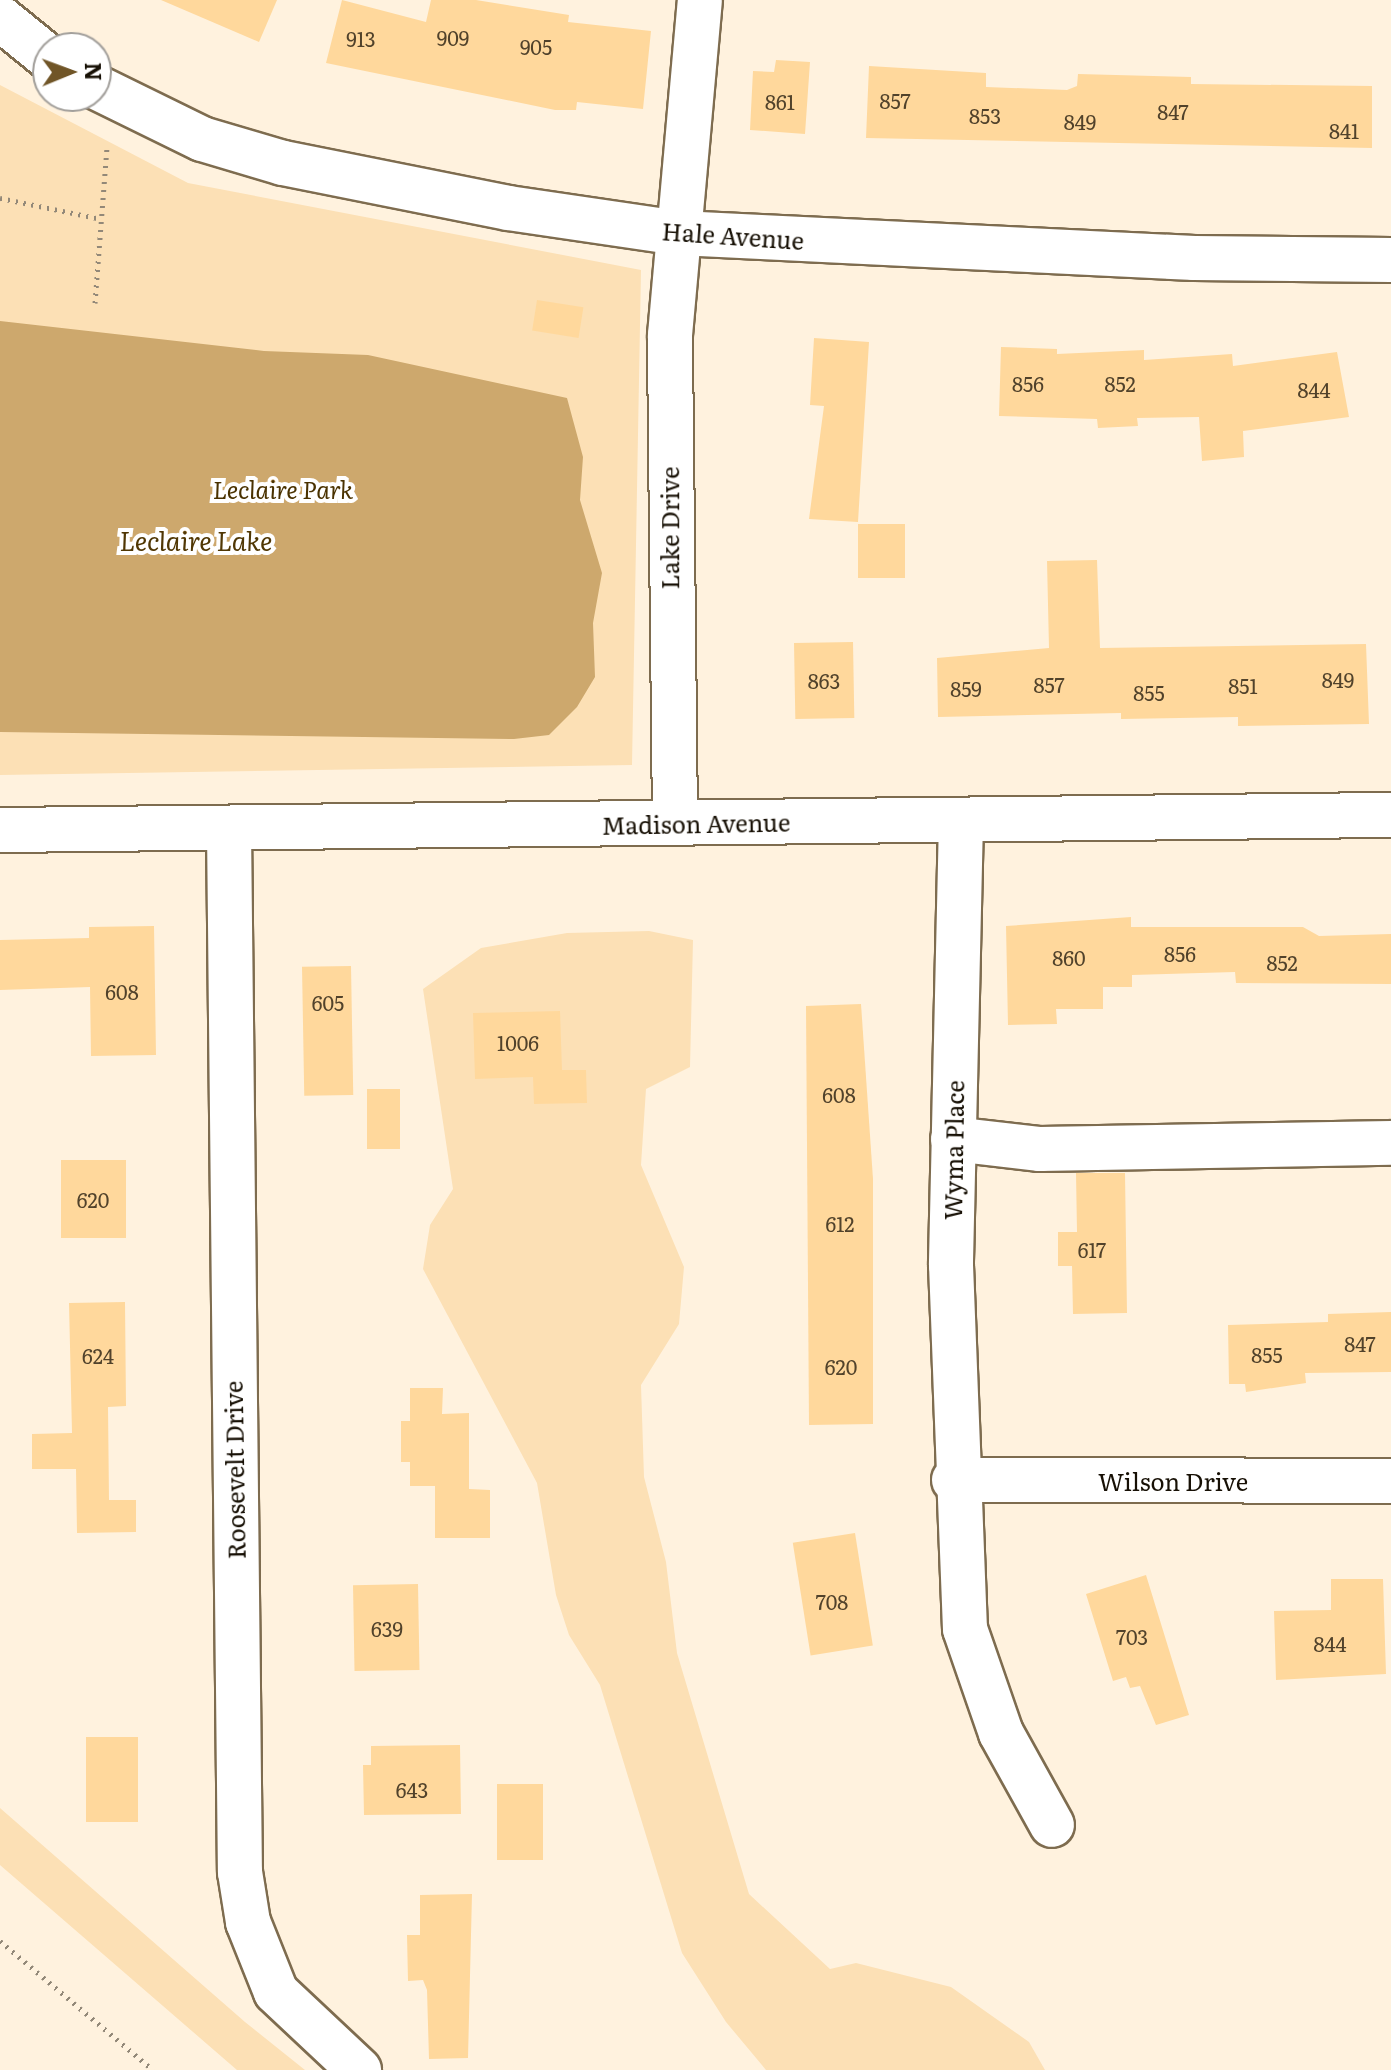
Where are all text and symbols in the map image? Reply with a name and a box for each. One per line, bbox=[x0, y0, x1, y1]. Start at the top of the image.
house number: 909 bbox=[437, 25, 469, 49]
house number: 913 bbox=[346, 26, 376, 50]
north arrow bbox=[32, 32, 112, 112]
house number: 905 bbox=[520, 34, 552, 58]
text: N bbox=[78, 62, 111, 81]
house number: 857 bbox=[879, 88, 911, 112]
house number: 861 bbox=[765, 89, 795, 113]
house number: 847 bbox=[1157, 99, 1189, 123]
house number: 853 bbox=[969, 103, 1001, 127]
house number: 849 bbox=[1064, 109, 1096, 133]
house number: 841 bbox=[1329, 118, 1359, 142]
street label: Hale Avenue bbox=[661, 216, 805, 254]
house number: 856 bbox=[1012, 371, 1044, 395]
house number: 852 bbox=[1104, 371, 1136, 395]
house number: 844 bbox=[1297, 377, 1331, 401]
street label: Lake Drive bbox=[655, 467, 683, 589]
park label: Leclaire Park bbox=[213, 475, 353, 503]
water label: Leclaire Lake bbox=[120, 524, 272, 556]
house number: 849 bbox=[1322, 667, 1354, 691]
house number: 863 bbox=[808, 668, 840, 692]
house number: 857 bbox=[1033, 672, 1065, 696]
house number: 851 bbox=[1228, 673, 1258, 697]
house number: 859 bbox=[950, 676, 982, 700]
house number: 855 bbox=[1133, 680, 1165, 704]
street label: Madison Avenue bbox=[601, 807, 791, 839]
house number: 856 bbox=[1164, 941, 1196, 965]
house number: 860 bbox=[1052, 945, 1086, 969]
house number: 852 bbox=[1266, 950, 1298, 974]
house number: 608 bbox=[105, 979, 139, 1003]
house number: 605 bbox=[312, 990, 344, 1014]
house number: 1006 bbox=[497, 1030, 539, 1054]
street label: Wyma Place bbox=[937, 1080, 969, 1220]
house number: 608 bbox=[822, 1082, 856, 1106]
house number: 620 bbox=[77, 1187, 109, 1211]
house number: 612 bbox=[825, 1211, 855, 1235]
house number: 617 bbox=[1078, 1237, 1106, 1261]
house number: 847 bbox=[1344, 1331, 1376, 1355]
house number: 855 bbox=[1251, 1342, 1283, 1366]
house number: 624 bbox=[82, 1343, 114, 1367]
house number: 620 bbox=[825, 1354, 857, 1378]
street label: Roosevelt Drive bbox=[218, 1381, 250, 1559]
street label: Wilson Drive bbox=[1098, 1467, 1248, 1495]
house number: 708 bbox=[816, 1589, 848, 1613]
house number: 639 bbox=[371, 1616, 403, 1640]
house number: 703 bbox=[1116, 1624, 1148, 1648]
house number: 844 bbox=[1313, 1631, 1347, 1655]
house number: 643 bbox=[396, 1777, 428, 1801]

